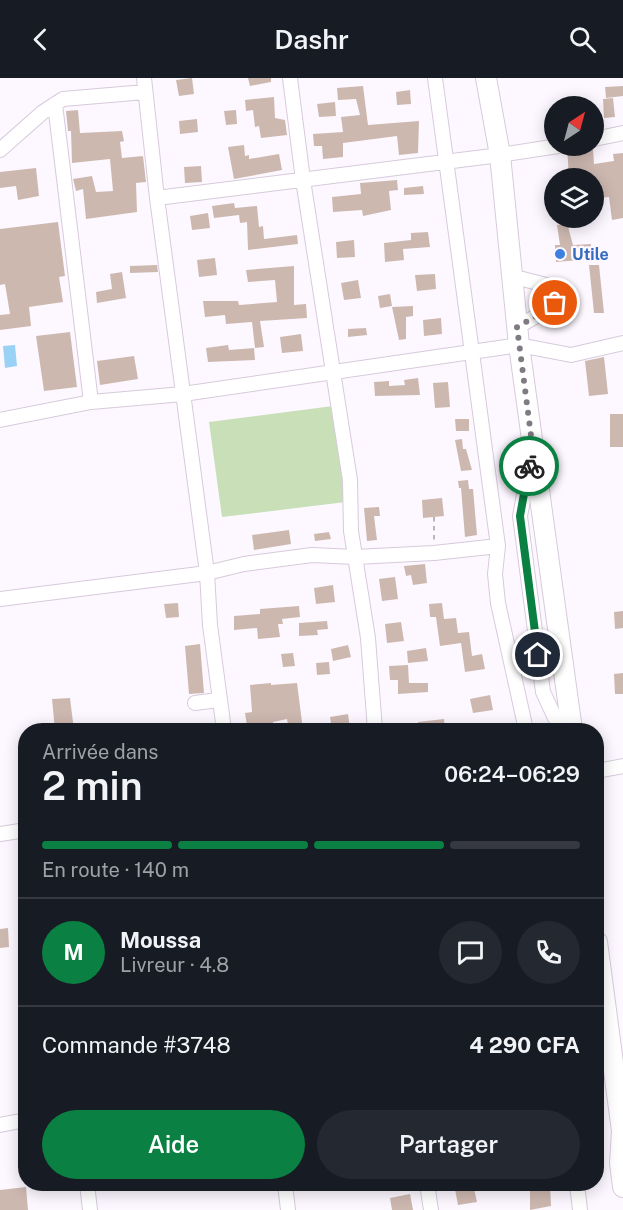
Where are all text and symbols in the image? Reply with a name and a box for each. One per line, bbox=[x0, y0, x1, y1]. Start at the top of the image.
icon: back bbox=[24, 23, 57, 56]
text: Dashr bbox=[274, 23, 349, 55]
icon: search bbox=[566, 23, 599, 56]
north arrow bbox=[544, 96, 604, 156]
map controls bbox=[544, 96, 604, 228]
button: layers bbox=[544, 168, 604, 228]
place label: Utile bbox=[572, 245, 609, 264]
marker: Utile bbox=[553, 247, 567, 261]
pin bbox=[529, 277, 580, 328]
icon: bag bbox=[538, 286, 571, 319]
courier bbox=[499, 436, 559, 496]
icon: bike bbox=[513, 450, 546, 483]
pin bbox=[512, 629, 563, 680]
icon: home bbox=[521, 638, 554, 671]
text: Arrivée dans bbox=[42, 740, 158, 764]
text: 06:24–06:29 bbox=[444, 761, 580, 787]
text: 2 min bbox=[42, 763, 143, 809]
text: En route · 140 m bbox=[42, 858, 189, 882]
button: chat bbox=[439, 921, 502, 984]
button: phone bbox=[517, 921, 580, 984]
text: Moussa bbox=[120, 927, 201, 953]
text: M bbox=[63, 939, 84, 965]
text: Livreur · 4.8 bbox=[120, 953, 229, 977]
text: Commande #3748 bbox=[42, 1032, 231, 1058]
text: 4 290 CFA bbox=[469, 1032, 580, 1058]
button: Aide bbox=[42, 1110, 305, 1179]
button: Partager bbox=[317, 1110, 580, 1179]

